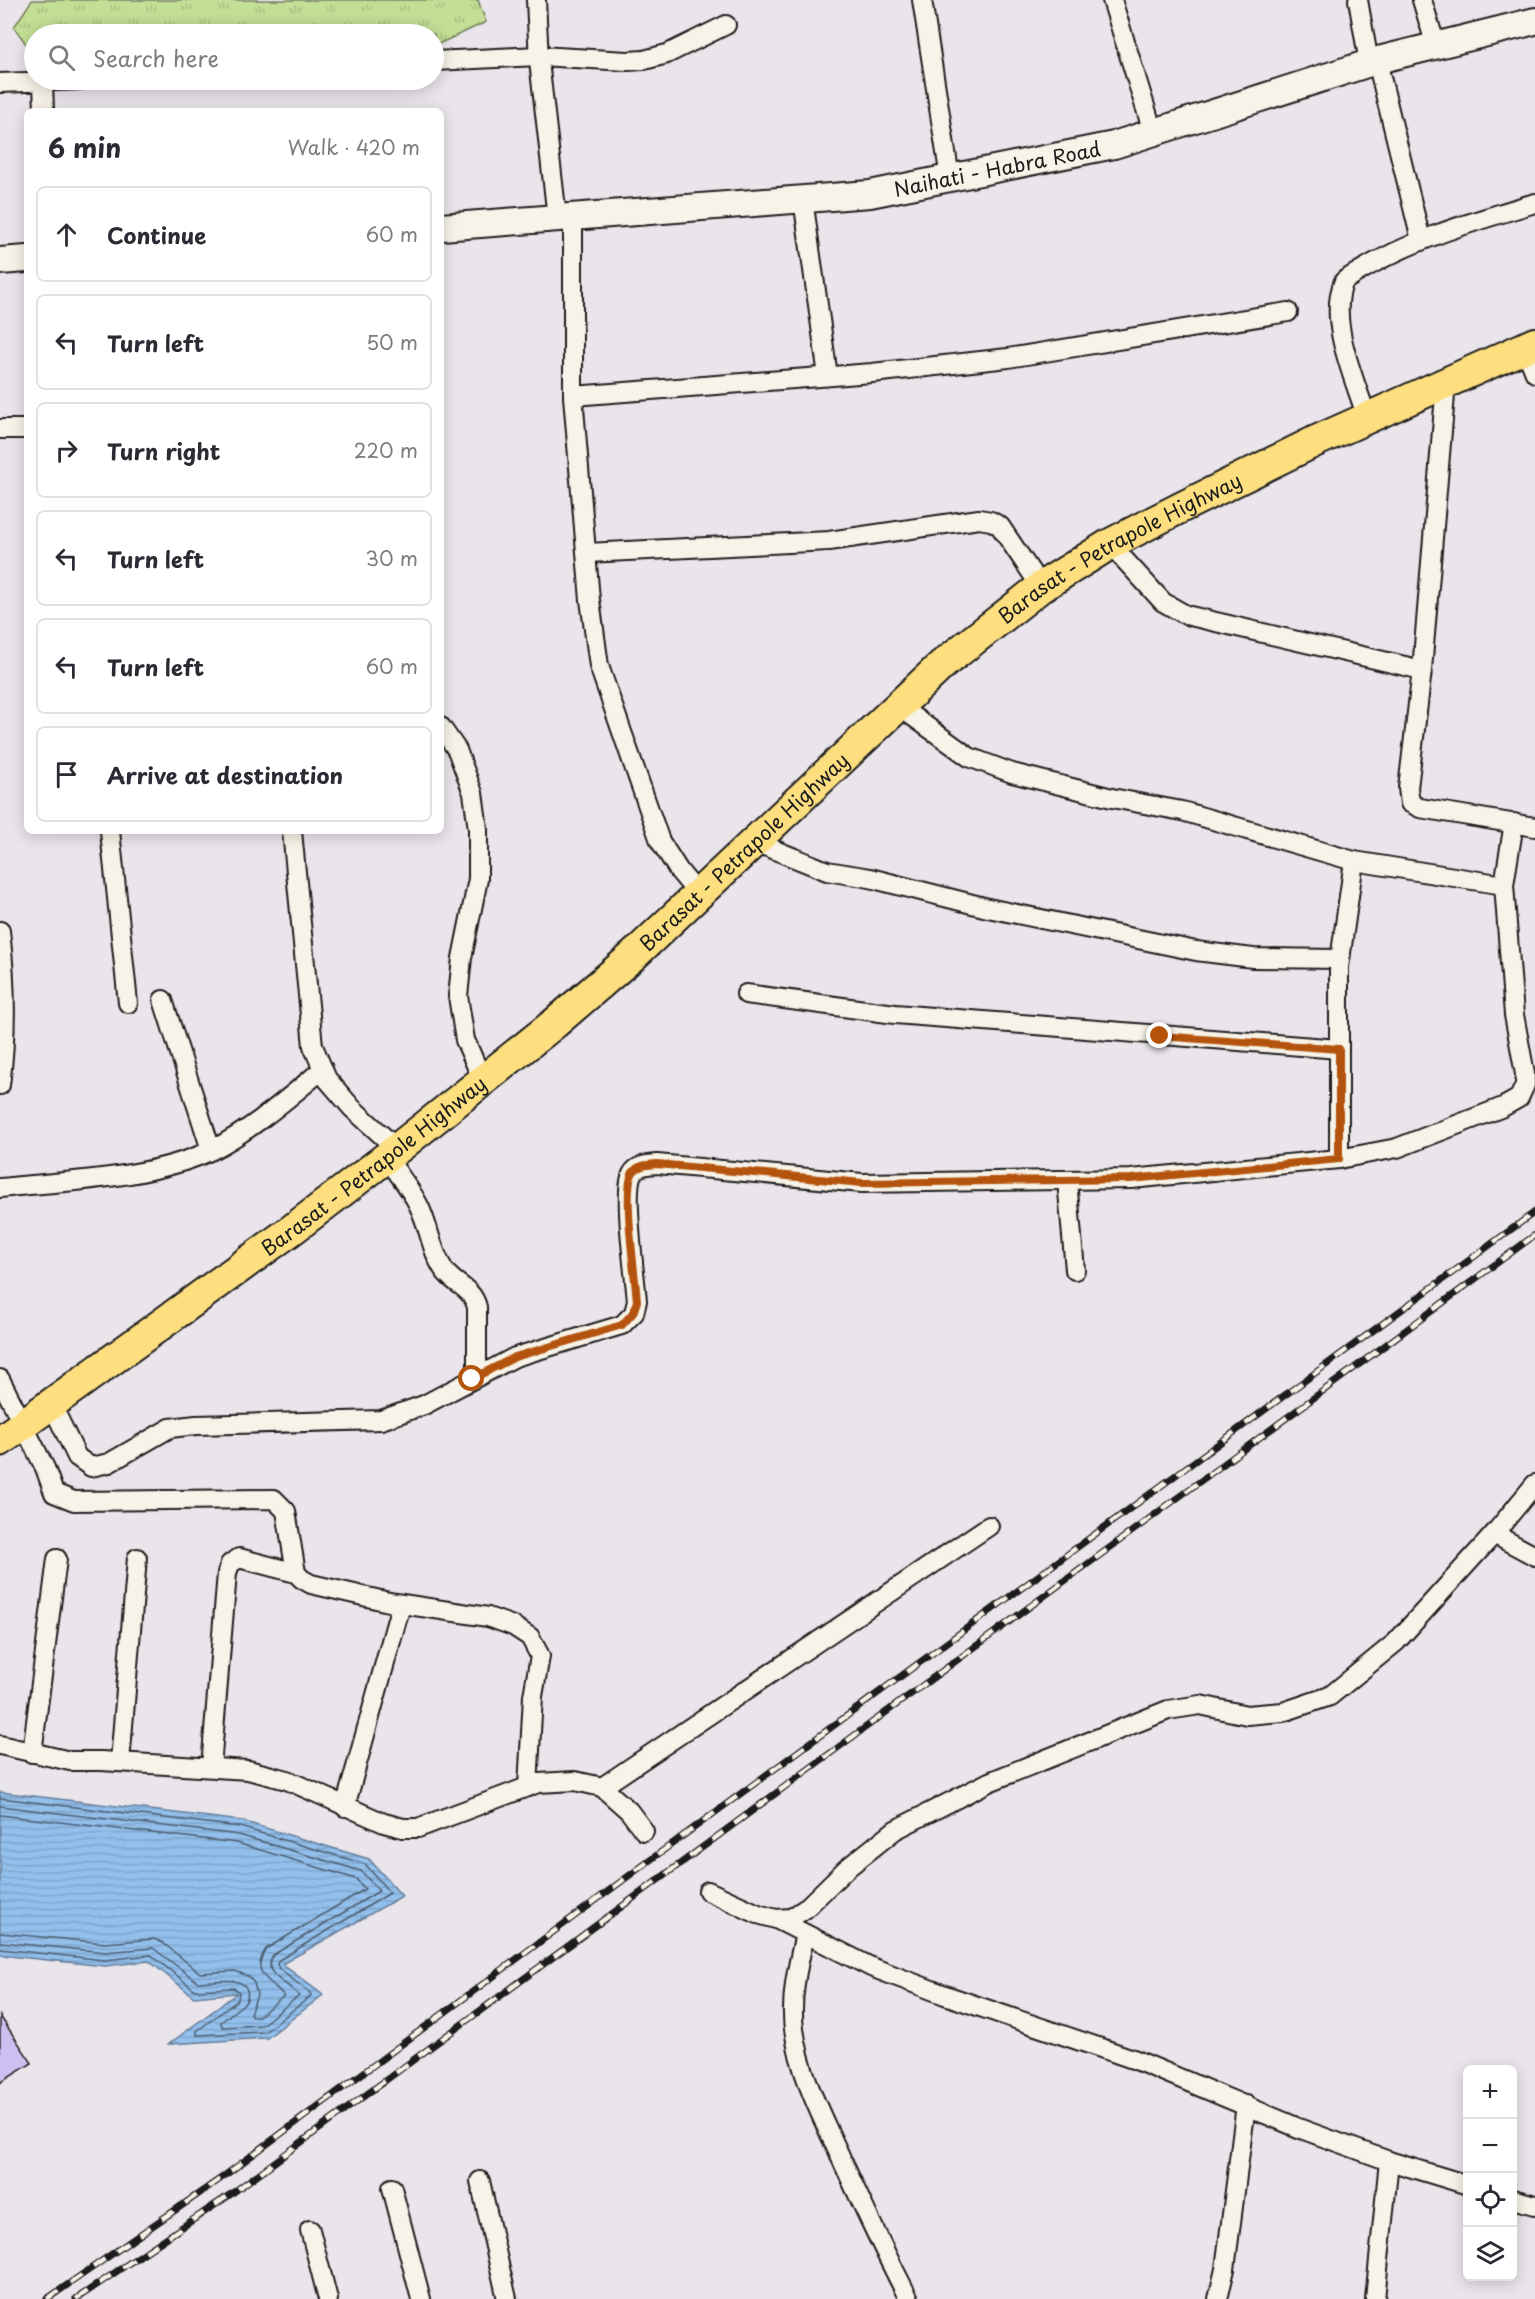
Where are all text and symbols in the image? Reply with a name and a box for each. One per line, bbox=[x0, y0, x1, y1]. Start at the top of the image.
search box bbox=[24, 24, 444, 90]
icon: search bbox=[45, 41, 78, 74]
text: Search here bbox=[93, 41, 219, 74]
text: 6 min bbox=[48, 128, 121, 167]
text: Walk · 420 m bbox=[288, 132, 420, 162]
street label: Naihati - Habra Road bbox=[891, 133, 1103, 204]
icon: ahead bbox=[50, 218, 83, 251]
text: Continue bbox=[107, 218, 206, 251]
text: 60 m bbox=[366, 219, 418, 249]
icon: left bbox=[50, 326, 83, 359]
text: Turn left bbox=[107, 326, 204, 359]
text: 50 m bbox=[366, 327, 418, 357]
icon: right bbox=[50, 434, 83, 467]
text: Turn right bbox=[107, 434, 220, 467]
text: 220 m bbox=[354, 435, 418, 465]
street label: Barasat - Petrapole Highway bbox=[991, 465, 1247, 631]
icon: left bbox=[50, 542, 83, 575]
text: Turn left bbox=[107, 542, 204, 575]
text: 30 m bbox=[365, 543, 418, 573]
icon: left bbox=[50, 650, 83, 683]
text: Turn left bbox=[107, 650, 204, 683]
text: 60 m bbox=[366, 651, 418, 681]
street label: Barasat - Petrapole Highway bbox=[632, 745, 855, 958]
icon: arrive bbox=[50, 758, 83, 791]
text: Arrive at destination bbox=[107, 758, 343, 791]
route end bbox=[1146, 1022, 1172, 1048]
street label: Barasat - Petrapole Highway bbox=[254, 1069, 493, 1263]
route start bbox=[458, 1365, 484, 1391]
map controls bbox=[1463, 2065, 1517, 2281]
button: + bbox=[1463, 2065, 1517, 2119]
button: − bbox=[1463, 2119, 1517, 2173]
button: locate bbox=[1463, 2173, 1517, 2227]
button: layers bbox=[1463, 2227, 1517, 2281]

